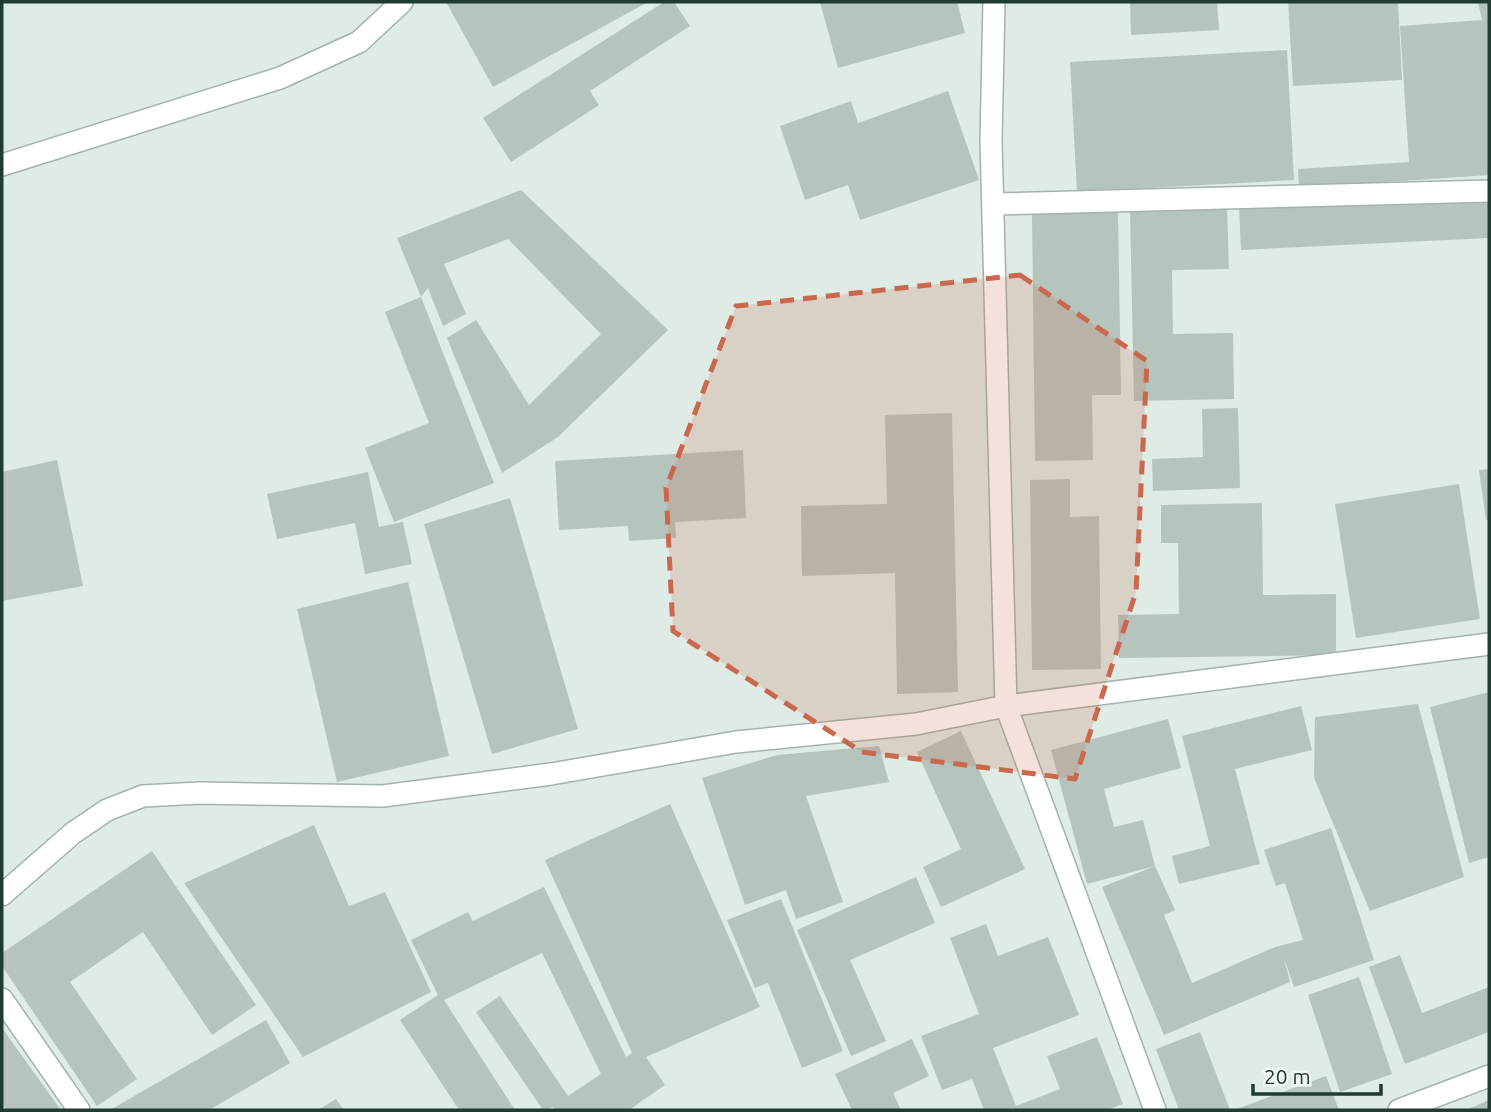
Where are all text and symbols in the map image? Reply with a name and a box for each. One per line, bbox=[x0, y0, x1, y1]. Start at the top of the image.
scale bar bbox=[1253, 1052, 1381, 1096]
text: 20 m bbox=[1264, 1064, 1311, 1088]

